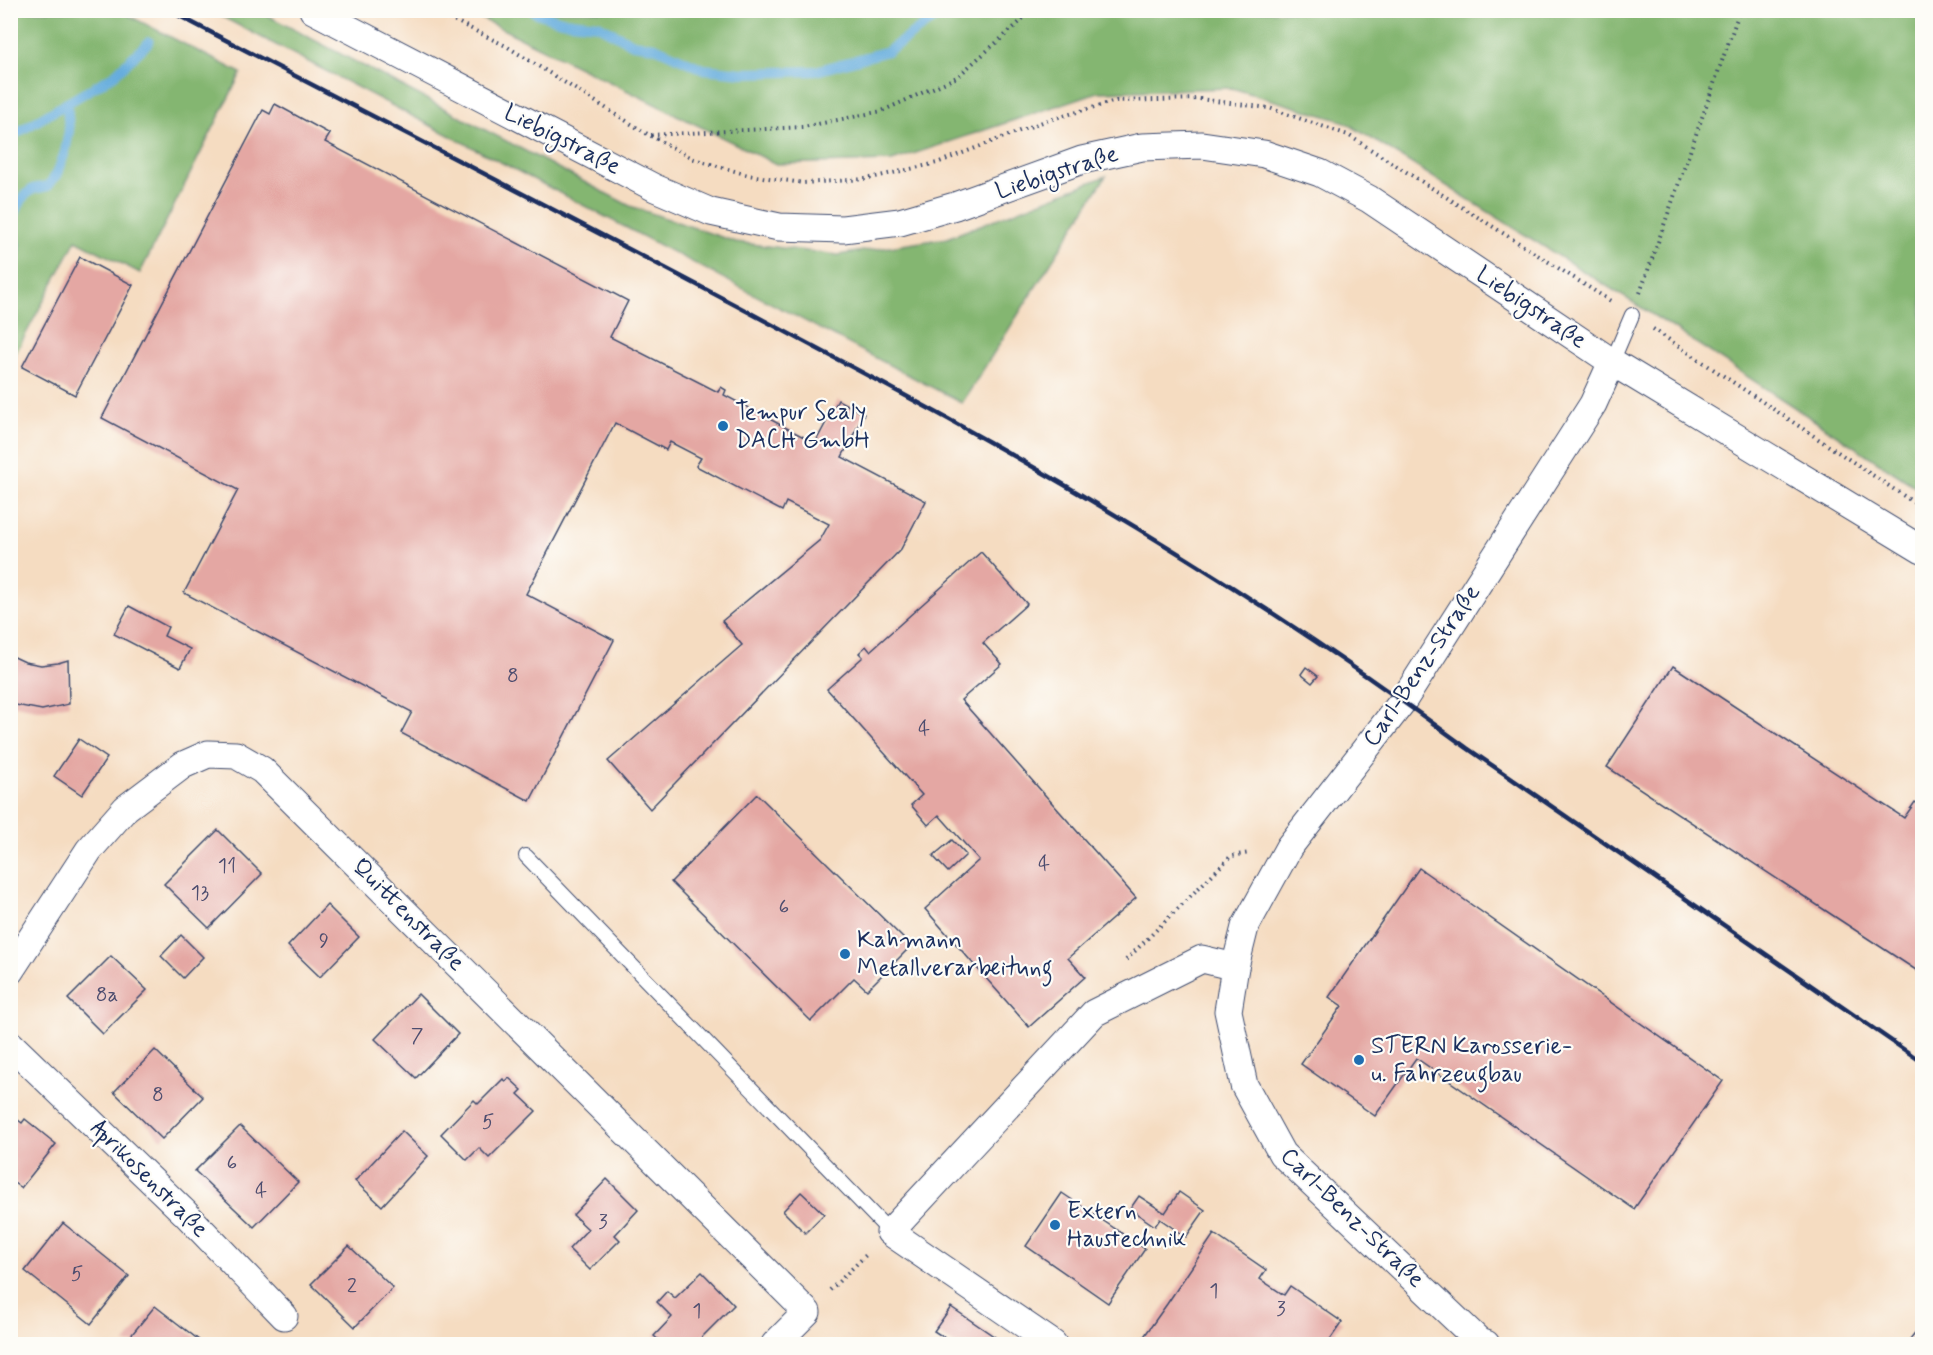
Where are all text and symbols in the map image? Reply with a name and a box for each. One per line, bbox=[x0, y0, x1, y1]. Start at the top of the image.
street label: Liebigstraße bbox=[497, 97, 626, 185]
street label: Liebigstraße bbox=[992, 139, 1123, 209]
street label: Liebigstraße bbox=[1469, 260, 1593, 358]
place label: Tempur Sealy DACH GmbH bbox=[735, 397, 870, 456]
marker: Tempur Sealy DACH GmbH bbox=[716, 419, 730, 433]
street label: Carl-Benz-Straße bbox=[1356, 579, 1488, 753]
house number: 8 bbox=[507, 662, 519, 690]
house number: 4 bbox=[918, 715, 930, 743]
house number: 4 bbox=[1038, 850, 1050, 878]
house number: 11 bbox=[218, 852, 236, 880]
street label: Quittenstraße bbox=[345, 852, 471, 978]
house number: 13 bbox=[191, 879, 209, 907]
house number: 6 bbox=[779, 893, 789, 921]
place label: Kahmann Metallverarbeitung bbox=[857, 925, 1053, 987]
house number: 9 bbox=[319, 927, 329, 955]
marker: Kahmann Metallverarbeitung bbox=[838, 947, 852, 961]
house number: 8a bbox=[96, 981, 118, 1009]
house number: 7 bbox=[411, 1022, 424, 1050]
place label: STERN Karosserie- u. Fahrzeugbau bbox=[1371, 1031, 1573, 1093]
marker: STERN Karosserie- u. Fahrzeugbau bbox=[1352, 1053, 1366, 1067]
house number: 8 bbox=[152, 1081, 164, 1109]
house number: 5 bbox=[482, 1108, 494, 1136]
street label: Aprikosenstraße bbox=[81, 1113, 215, 1247]
street label: Carl-Benz-Straße bbox=[1273, 1141, 1431, 1295]
house number: 6 bbox=[227, 1149, 237, 1177]
house number: 4 bbox=[255, 1177, 267, 1205]
place label: Extern Haustechnik bbox=[1067, 1196, 1186, 1255]
house number: 3 bbox=[598, 1208, 608, 1236]
marker: Extern Haustechnik bbox=[1048, 1218, 1062, 1232]
house number: 5 bbox=[71, 1260, 83, 1288]
house number: 2 bbox=[347, 1272, 357, 1300]
house number: 1 bbox=[1209, 1277, 1219, 1305]
house number: 3 bbox=[1276, 1295, 1286, 1323]
house number: 1 bbox=[692, 1297, 702, 1325]

